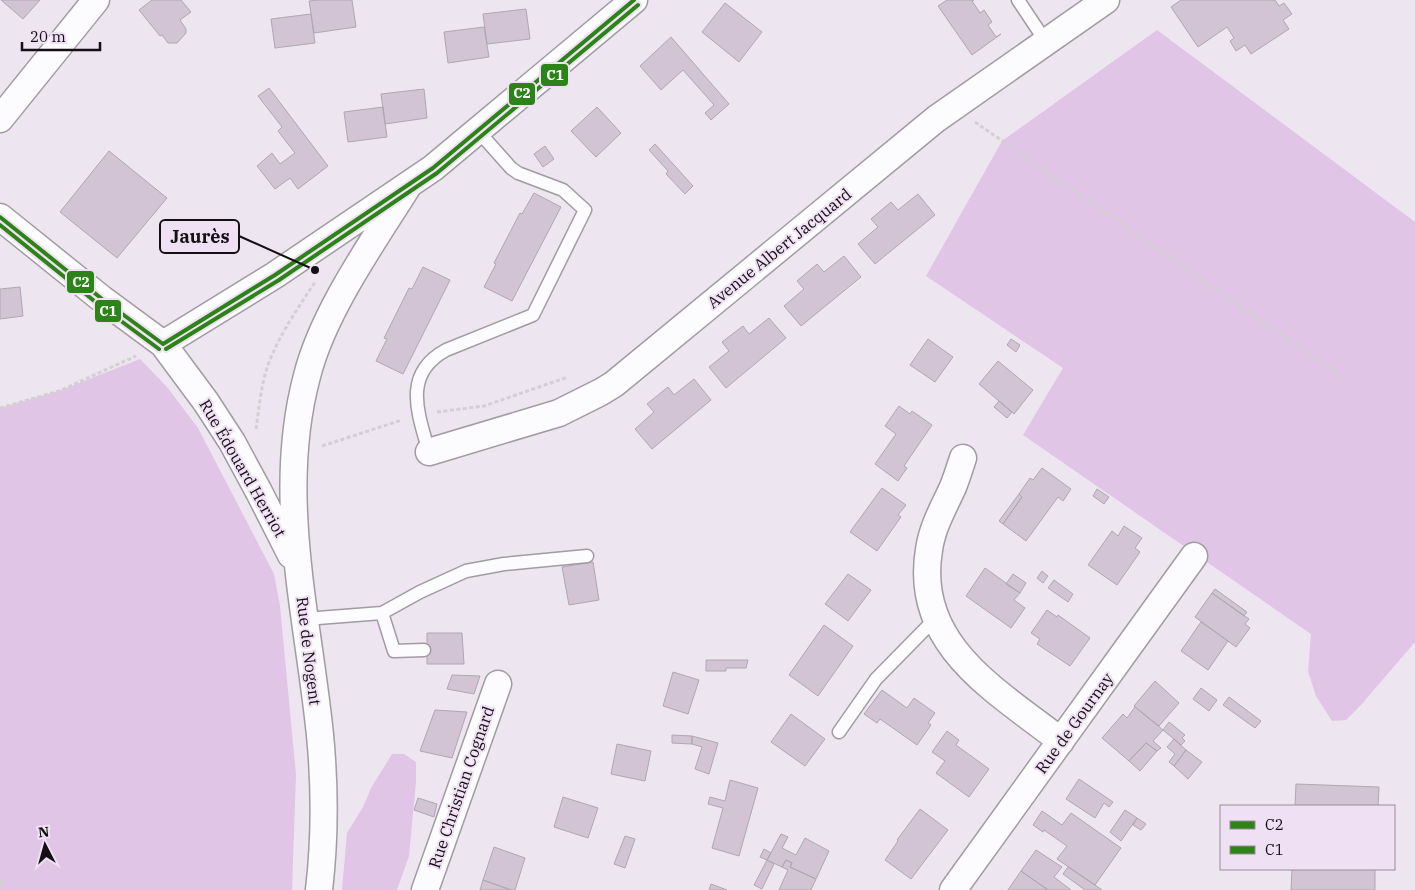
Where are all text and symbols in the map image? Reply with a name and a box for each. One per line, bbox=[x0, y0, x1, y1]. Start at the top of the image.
scale bar bbox=[22, 20, 100, 52]
text: 20 m bbox=[30, 27, 66, 46]
line badge: C1 bbox=[540, 63, 569, 87]
text: C1 bbox=[546, 66, 564, 84]
line badge: C2 bbox=[508, 82, 536, 106]
text: C2 bbox=[513, 84, 531, 102]
street label: Avenue Albert Jacquard bbox=[703, 184, 855, 312]
callout: Jaurès bbox=[160, 220, 239, 253]
text: Jaurès bbox=[170, 225, 230, 248]
line badge: C2 bbox=[66, 270, 95, 294]
text: C2 bbox=[72, 273, 90, 291]
line badge: C1 bbox=[94, 299, 122, 323]
text: C1 bbox=[99, 302, 117, 320]
street label: Rue Édouard Herriot bbox=[195, 395, 292, 541]
street label: Rue de Nogent bbox=[292, 596, 326, 707]
street label: Rue de Gournay bbox=[1031, 668, 1118, 777]
street label: Rue Christian Cognard bbox=[424, 703, 498, 871]
legend bbox=[1220, 805, 1395, 870]
text: C2 bbox=[1265, 815, 1284, 834]
north arrow bbox=[20, 820, 70, 870]
text: N bbox=[37, 823, 50, 842]
text: C1 bbox=[1265, 840, 1284, 859]

